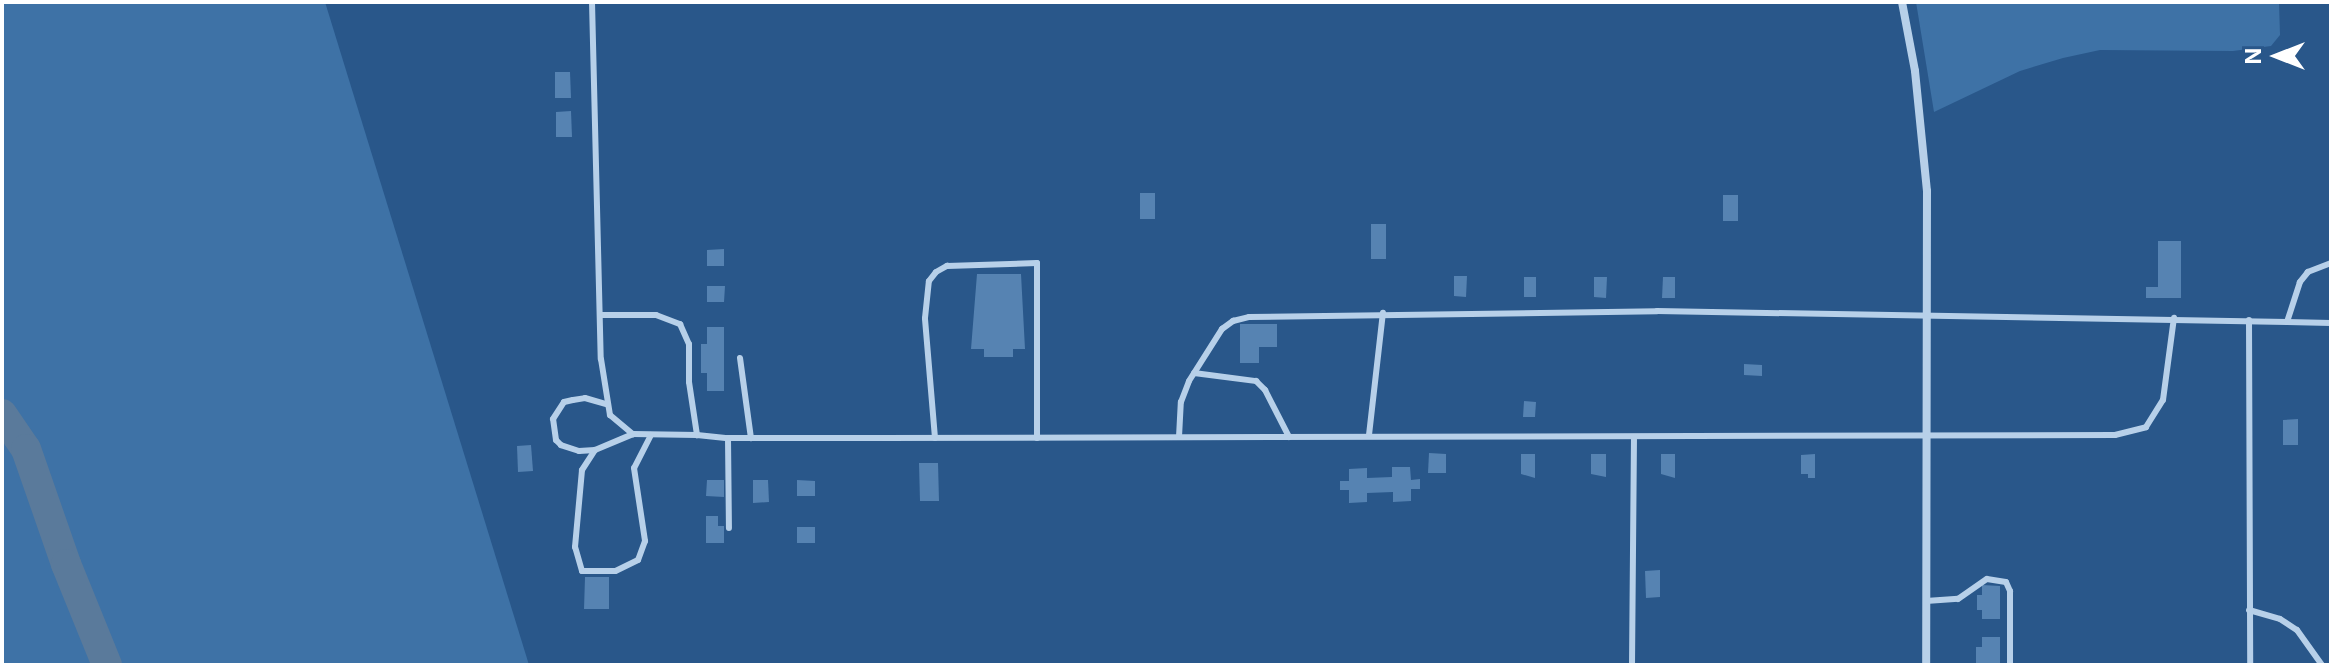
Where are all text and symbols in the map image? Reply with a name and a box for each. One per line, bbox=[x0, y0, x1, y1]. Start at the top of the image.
north arrow bbox=[2237, 16, 2317, 96]
text: N bbox=[2240, 48, 2266, 64]

